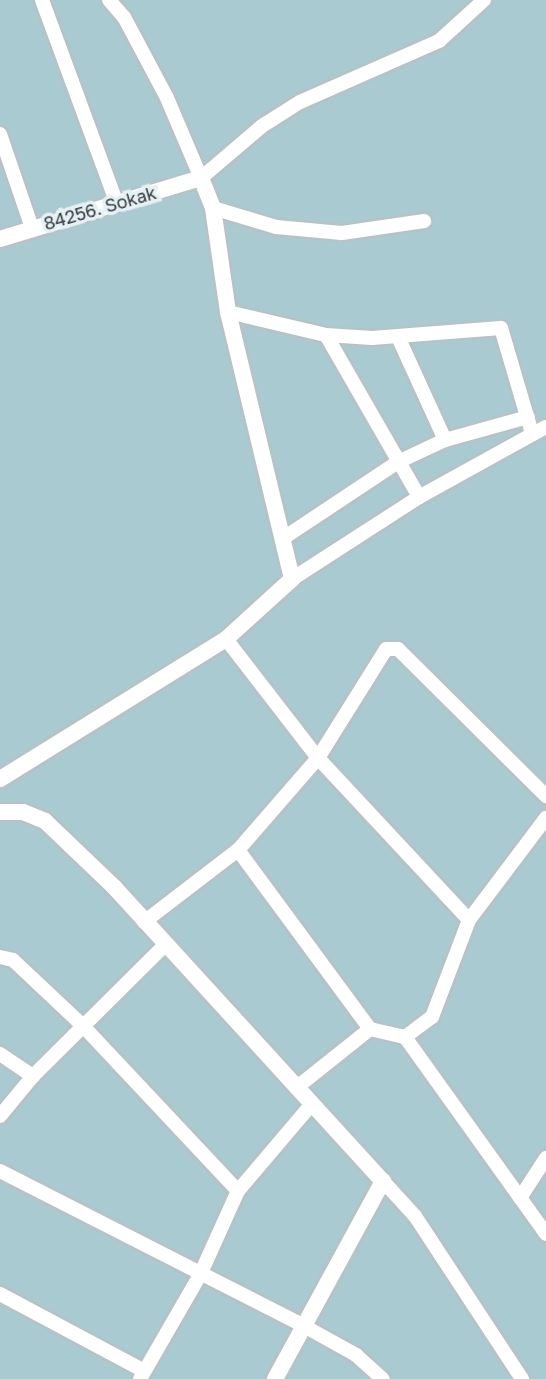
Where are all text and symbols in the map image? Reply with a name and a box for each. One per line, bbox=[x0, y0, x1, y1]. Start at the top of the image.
street label: 84256. Sokak bbox=[41, 182, 159, 234]

